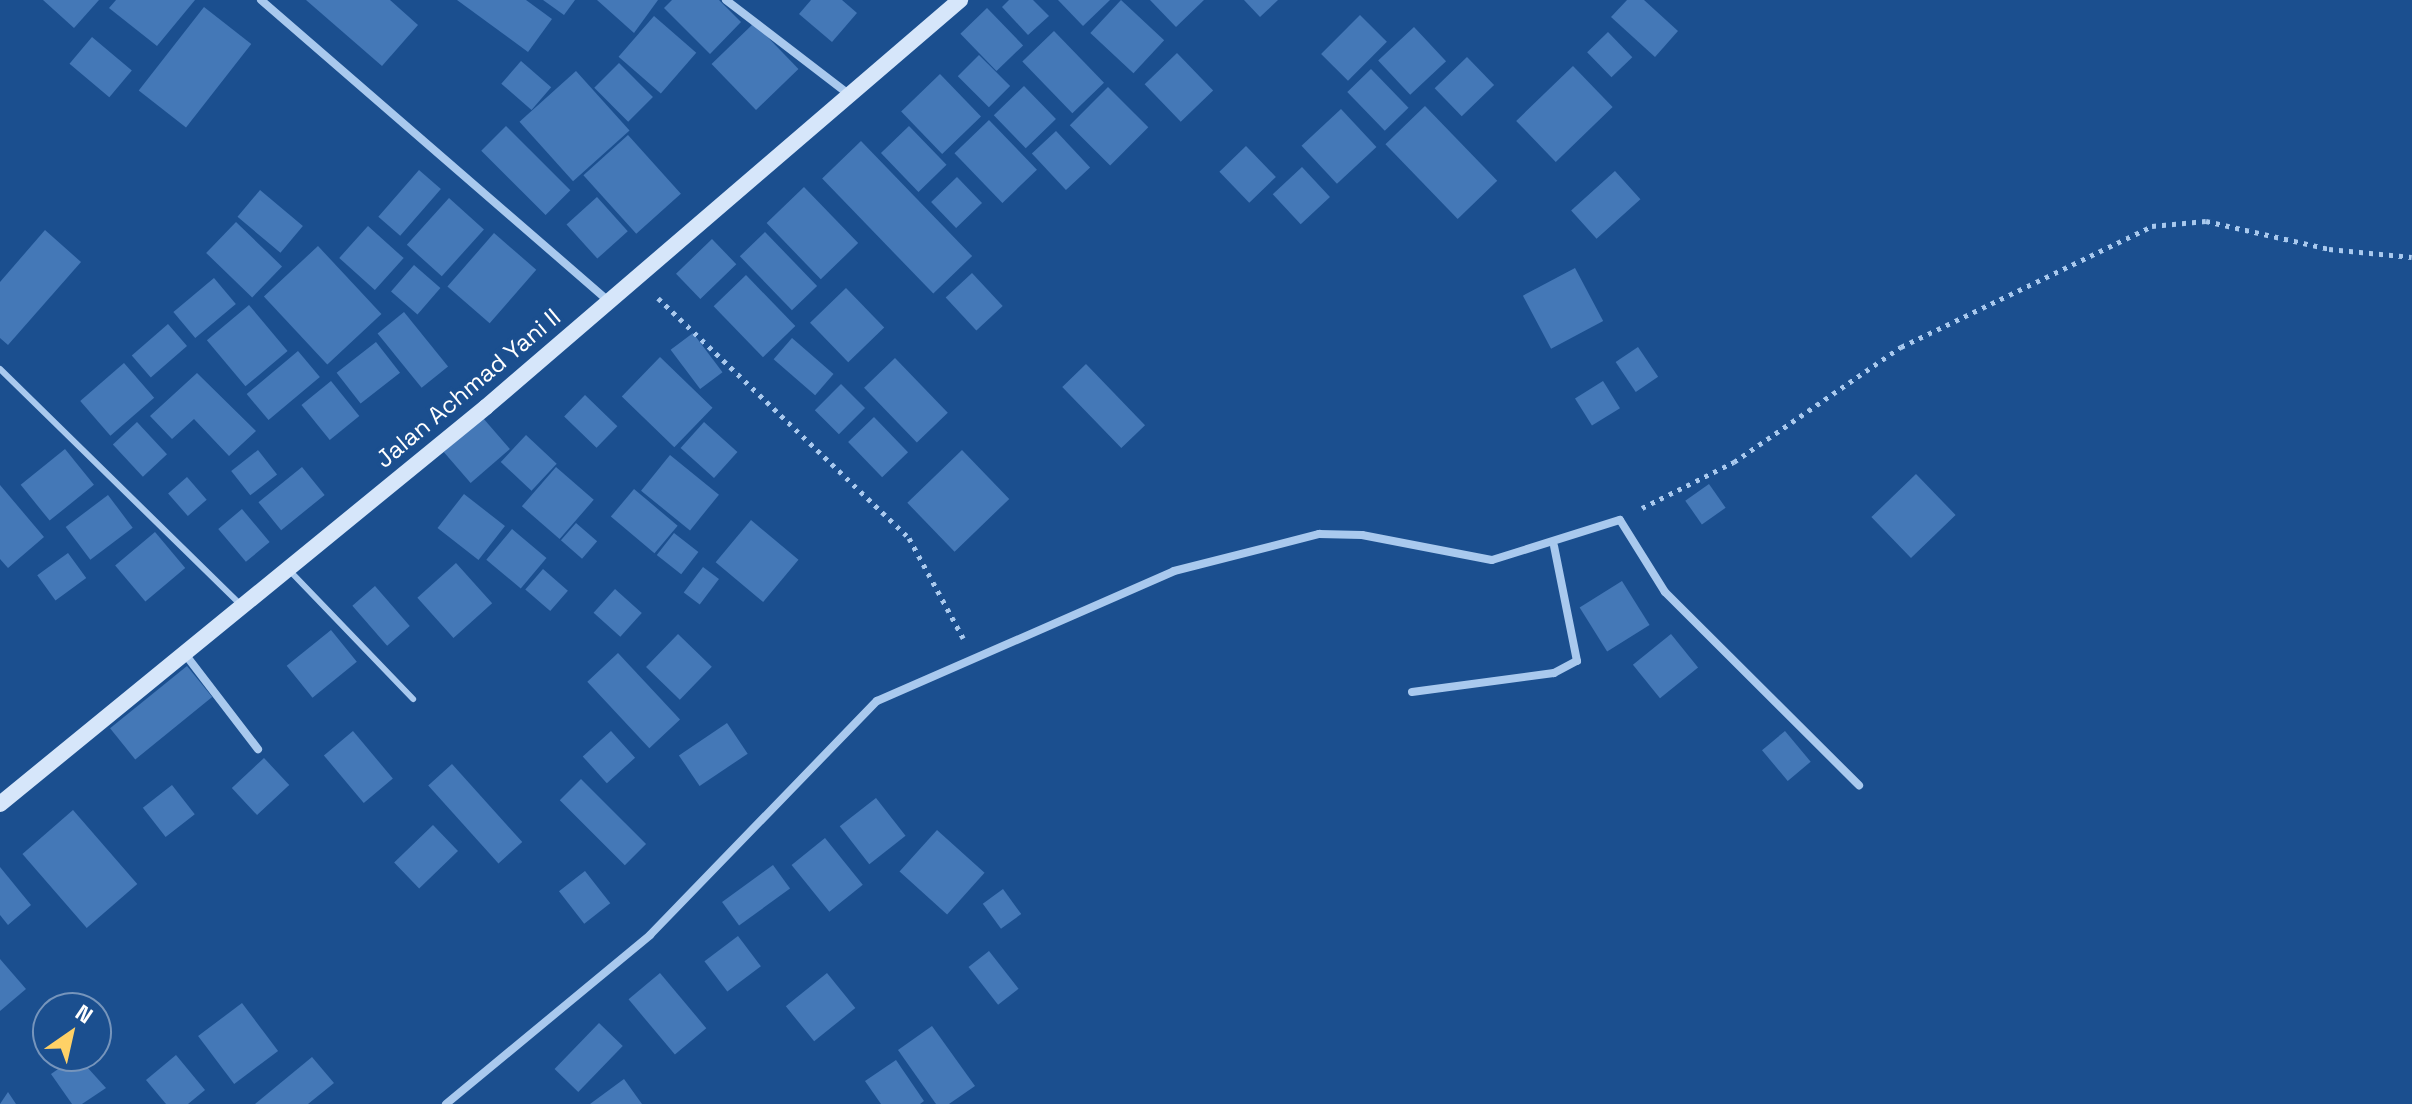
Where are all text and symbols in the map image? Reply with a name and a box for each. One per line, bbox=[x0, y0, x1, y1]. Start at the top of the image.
street label: Jalan Achmad Yani II bbox=[370, 302, 566, 474]
north arrow bbox=[32, 992, 112, 1072]
text: N bbox=[70, 998, 98, 1029]

